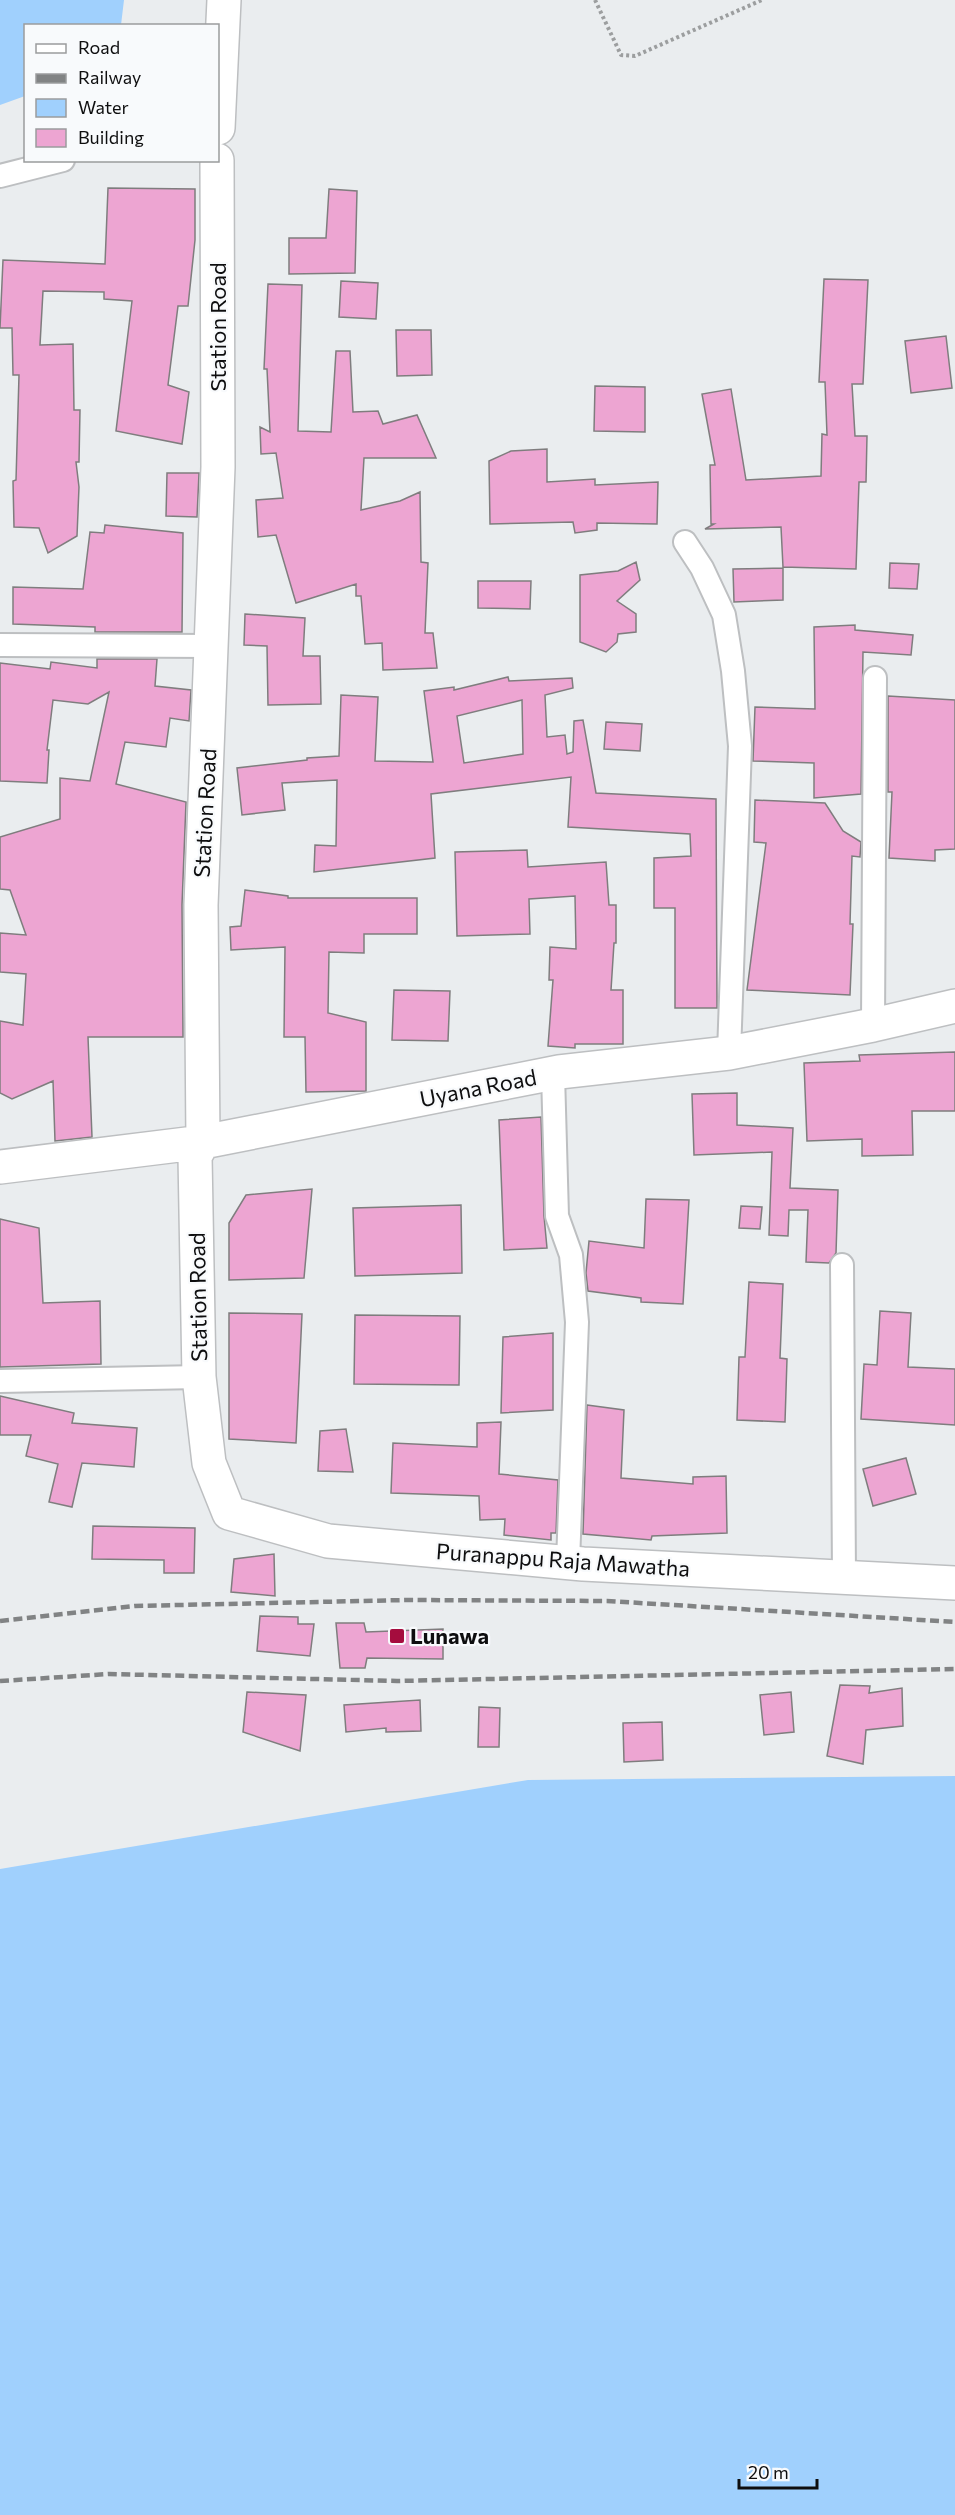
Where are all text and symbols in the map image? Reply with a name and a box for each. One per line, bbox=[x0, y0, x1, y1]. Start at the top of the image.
legend bbox=[24, 24, 219, 162]
text: Road bbox=[78, 36, 120, 58]
text: Railway bbox=[78, 66, 141, 88]
text: Water bbox=[78, 96, 129, 118]
text: Building bbox=[78, 126, 144, 148]
street label: Station Road bbox=[204, 262, 231, 392]
street label: Station Road bbox=[188, 748, 221, 878]
street label: Uyana Road bbox=[417, 1063, 539, 1112]
street label: Station Road bbox=[183, 1232, 212, 1362]
street label: Puranappu Raja Mawatha bbox=[435, 1537, 691, 1582]
place label: Lunawa bbox=[410, 1622, 489, 1649]
marker: Lunawa bbox=[388, 1627, 406, 1645]
scale bar bbox=[739, 2452, 817, 2490]
text: 20 m bbox=[748, 2461, 789, 2483]

